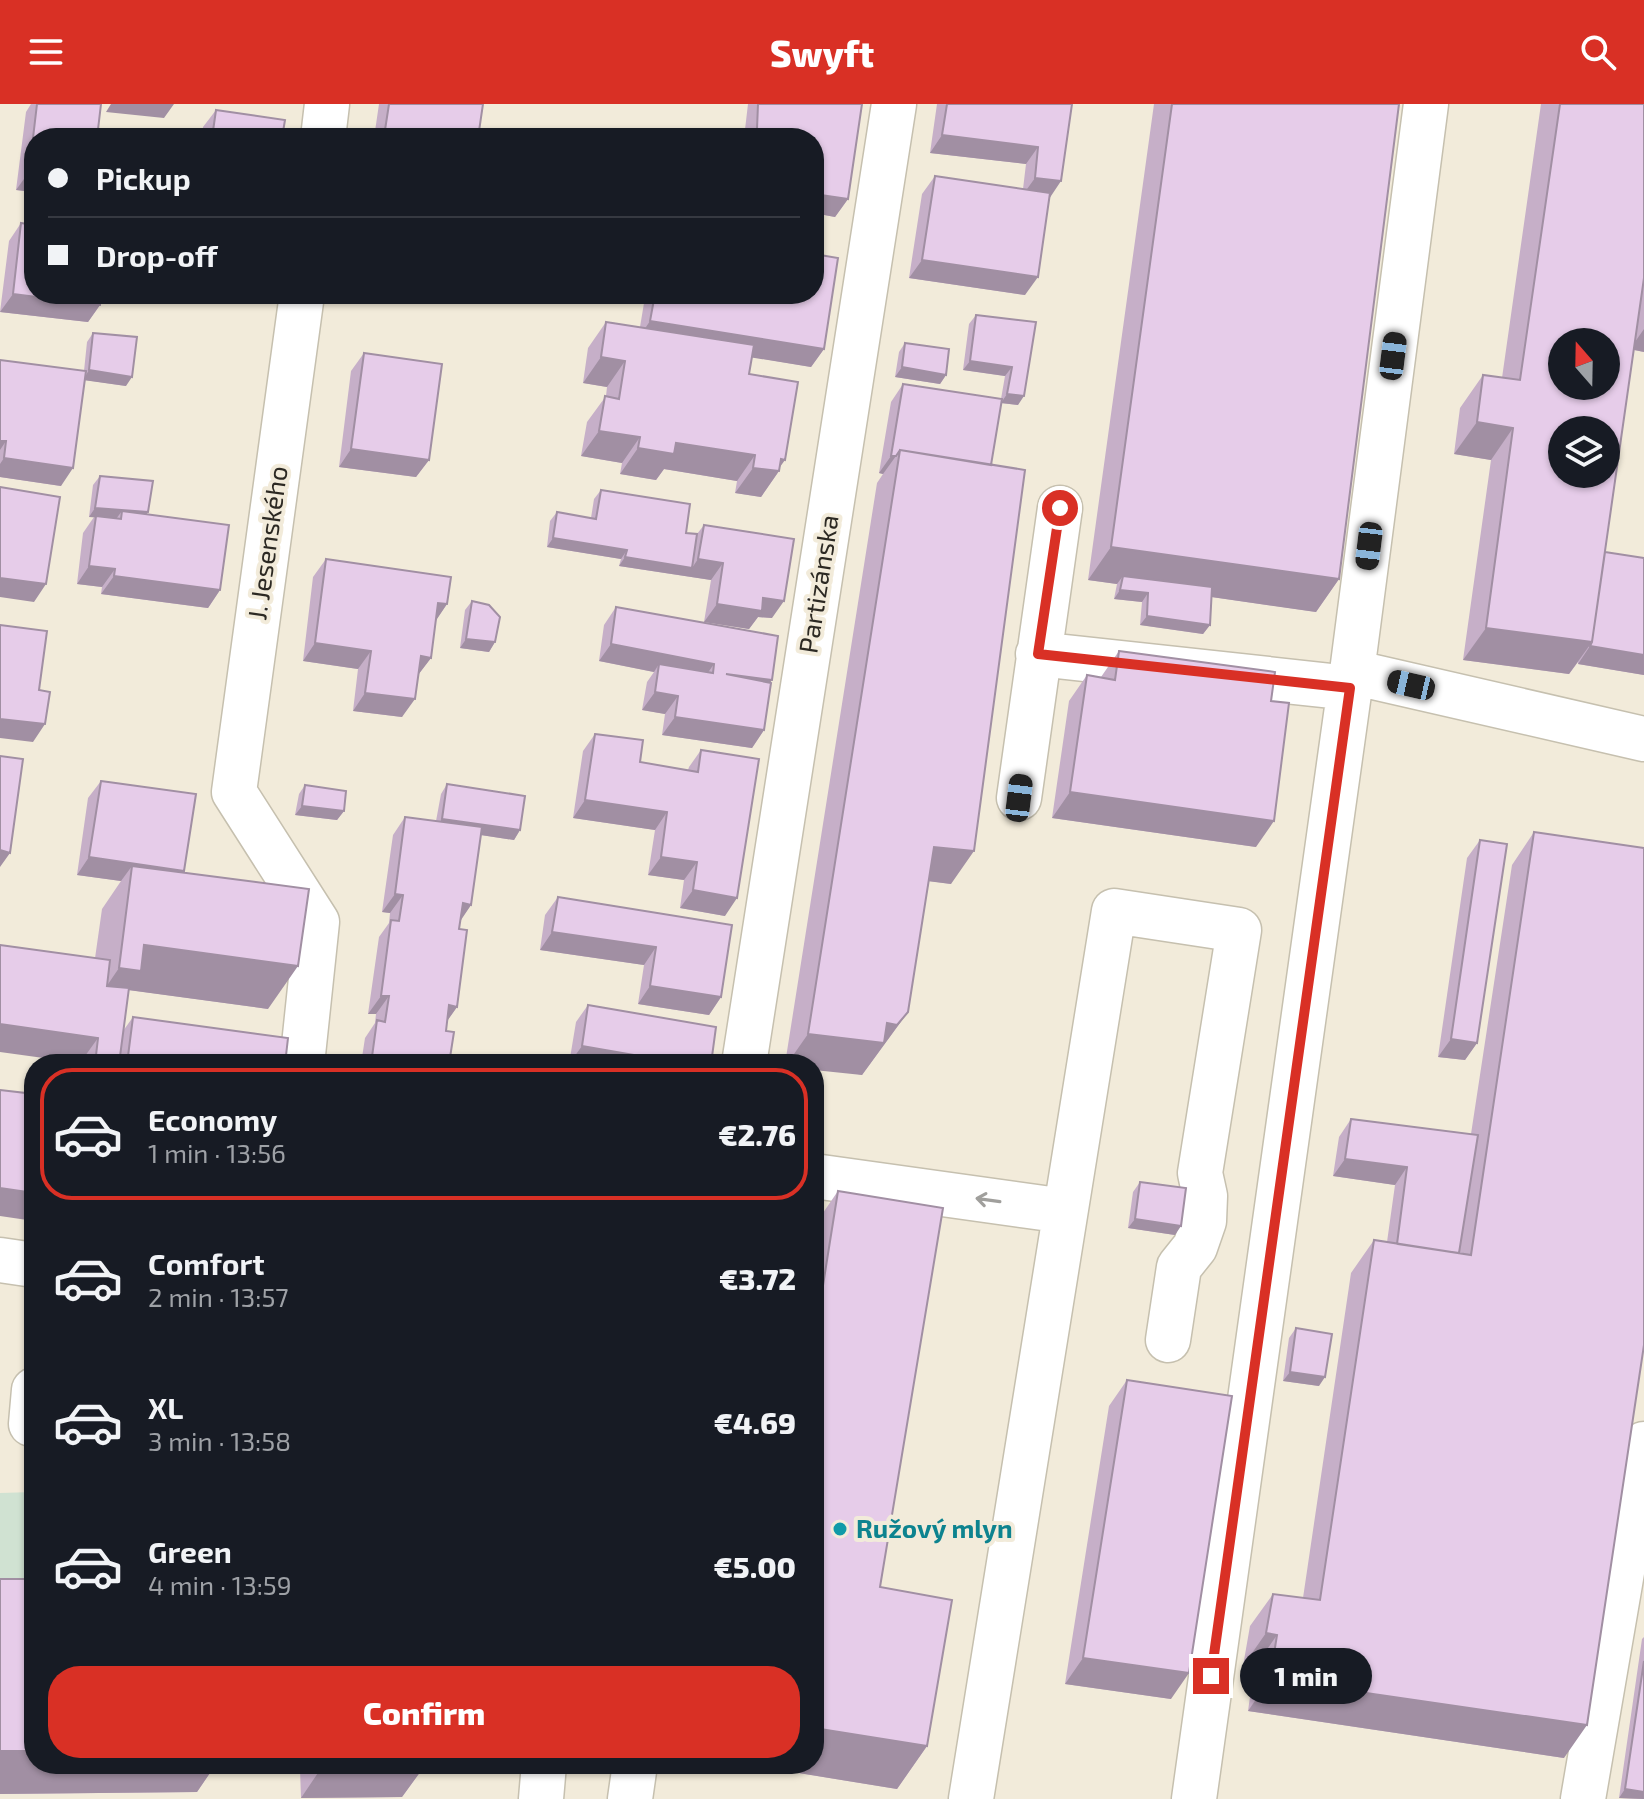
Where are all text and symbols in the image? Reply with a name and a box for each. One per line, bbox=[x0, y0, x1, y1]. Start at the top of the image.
icon: menu bbox=[24, 30, 68, 74]
icon: search bbox=[1576, 30, 1620, 74]
text: Swyft bbox=[770, 31, 874, 74]
text: Pickup bbox=[96, 160, 191, 196]
text: Drop-off bbox=[96, 237, 218, 273]
north arrow bbox=[1548, 328, 1620, 400]
map controls bbox=[1548, 328, 1620, 488]
car bbox=[1378, 331, 1408, 381]
button: layers bbox=[1548, 416, 1620, 488]
street label: J. Jesenského bbox=[240, 464, 293, 622]
route start bbox=[1042, 490, 1078, 526]
street label: Partizánska bbox=[791, 512, 844, 655]
car bbox=[1354, 521, 1384, 571]
car bbox=[1385, 668, 1437, 702]
car bbox=[1004, 773, 1034, 823]
icon: car bbox=[52, 1098, 124, 1170]
text: Economy bbox=[148, 1101, 277, 1137]
text: €2.76 bbox=[718, 1116, 796, 1152]
text: 1 min · 13:56 bbox=[148, 1137, 286, 1168]
one-way arrow bbox=[976, 1192, 1001, 1207]
icon: car bbox=[52, 1242, 124, 1314]
text: Comfort bbox=[148, 1245, 265, 1281]
text: €3.72 bbox=[719, 1260, 796, 1296]
text: 2 min · 13:57 bbox=[148, 1281, 289, 1312]
icon: car bbox=[52, 1386, 124, 1458]
text: XL bbox=[148, 1389, 183, 1425]
text: €4.69 bbox=[714, 1404, 796, 1440]
text: 3 min · 13:58 bbox=[148, 1425, 291, 1456]
place label: Ružový mlyn bbox=[856, 1512, 1013, 1544]
marker: Ružový mlyn bbox=[831, 1520, 849, 1538]
icon: car bbox=[52, 1530, 124, 1602]
text: Green bbox=[148, 1533, 232, 1569]
text: €5.00 bbox=[714, 1548, 796, 1584]
text: 4 min · 13:59 bbox=[148, 1569, 292, 1600]
callout: 1 min bbox=[1239, 1648, 1371, 1704]
route end bbox=[1193, 1658, 1229, 1694]
text: 1 min bbox=[1274, 1660, 1338, 1691]
button: Confirm bbox=[48, 1666, 800, 1758]

